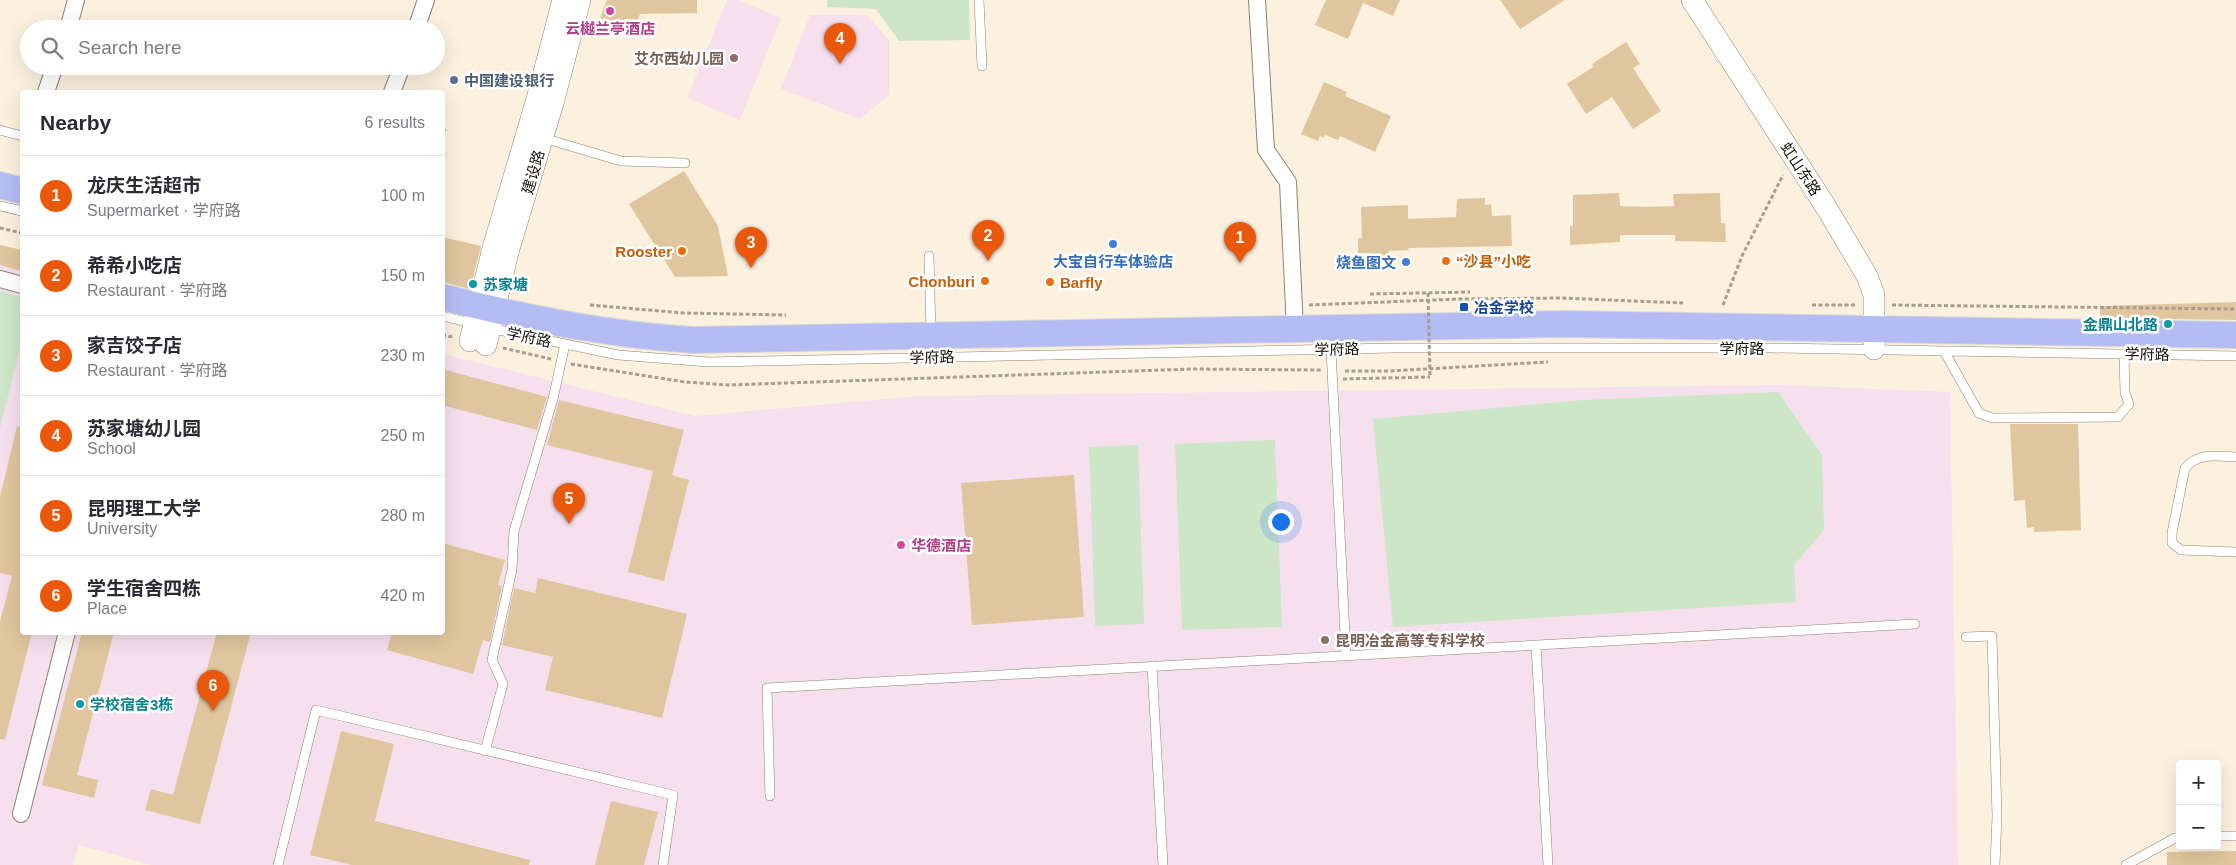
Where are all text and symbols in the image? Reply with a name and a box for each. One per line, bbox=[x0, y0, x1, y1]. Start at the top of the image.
marker: 云樾兰亭酒店 bbox=[604, 5, 616, 17]
search box bbox=[20, 20, 445, 75]
place label: 云樾兰亭酒店 bbox=[565, 20, 655, 37]
pin: 4 bbox=[824, 23, 856, 64]
icon: search bbox=[38, 34, 66, 62]
text: Search here bbox=[78, 37, 182, 58]
place label: 艾尔西幼儿园 bbox=[634, 50, 724, 67]
marker: 艾尔西幼儿园 bbox=[728, 52, 740, 64]
place label: 中国建设银行 bbox=[464, 72, 554, 89]
marker: 中国建设银行 bbox=[448, 74, 460, 86]
text: Nearby bbox=[40, 111, 111, 134]
text: 6 results bbox=[365, 114, 425, 131]
street label: 虹山东路 bbox=[1778, 139, 1824, 199]
street label: 建设路 bbox=[519, 148, 547, 196]
text: 龙庆生活超市 bbox=[87, 175, 201, 196]
text: 1 bbox=[52, 187, 60, 204]
text: 100 m bbox=[381, 187, 425, 204]
text: Supermarket · 学府路 bbox=[87, 202, 241, 219]
pin: 2 bbox=[972, 220, 1004, 261]
pin: 1 bbox=[1224, 222, 1256, 263]
pin: 3 bbox=[735, 227, 767, 268]
marker: 大宝自行车体验店 bbox=[1107, 238, 1119, 250]
place label: Rooster bbox=[615, 243, 672, 260]
marker: Rooster bbox=[676, 245, 688, 257]
place label: 大宝自行车体验店 bbox=[1053, 253, 1173, 270]
place label: “沙县”小吃 bbox=[1456, 253, 1531, 270]
place label: 烧鱼图文 bbox=[1336, 254, 1396, 271]
text: 希希小吃店 bbox=[87, 255, 182, 276]
marker: “沙县”小吃 bbox=[1440, 255, 1452, 267]
marker: 烧鱼图文 bbox=[1400, 256, 1412, 268]
text: 2 bbox=[52, 267, 60, 284]
text: 150 m bbox=[381, 267, 425, 284]
place label: Chonburi bbox=[908, 273, 975, 290]
place label: Barfly bbox=[1060, 274, 1103, 291]
marker: Chonburi bbox=[979, 275, 991, 287]
place label: 苏家塘 bbox=[483, 276, 528, 293]
marker: Barfly bbox=[1044, 276, 1056, 288]
marker: 苏家塘 bbox=[467, 278, 479, 290]
text: Restaurant · 学府路 bbox=[87, 282, 228, 299]
place label: 冶金学校 bbox=[1474, 299, 1534, 316]
marker: 冶金学校 bbox=[1458, 301, 1470, 313]
place label: 金鼎山北路 bbox=[2083, 316, 2158, 333]
marker: 金鼎山北路 bbox=[2162, 318, 2174, 330]
street label: 学府路 bbox=[505, 324, 553, 350]
text: 家吉饺子店 bbox=[87, 335, 182, 356]
street label: 学府路 bbox=[1314, 340, 1360, 358]
street label: 学府路 bbox=[1719, 340, 1765, 357]
street label: 学府路 bbox=[2124, 345, 2170, 363]
text: 3 bbox=[52, 347, 60, 364]
text: 230 m bbox=[381, 347, 425, 364]
street label: 学府路 bbox=[909, 348, 955, 366]
text: Restaurant · 学府路 bbox=[87, 362, 228, 379]
text: 苏家塘幼儿园 bbox=[87, 418, 201, 439]
text: 4 bbox=[52, 427, 60, 444]
text: 250 m bbox=[381, 427, 425, 444]
text: School bbox=[87, 440, 136, 457]
pin: 5 bbox=[553, 483, 585, 524]
text: 昆明理工大学 bbox=[87, 498, 201, 519]
text: 5 bbox=[52, 507, 60, 524]
text: 280 m bbox=[381, 507, 425, 524]
your location bbox=[1268, 509, 1294, 535]
text: University bbox=[87, 520, 157, 537]
place label: 华德酒店 bbox=[911, 537, 971, 554]
marker: 华德酒店 bbox=[895, 539, 907, 551]
text: 学生宿舍四栋 bbox=[87, 578, 201, 599]
text: 6 bbox=[52, 587, 60, 604]
text: 420 m bbox=[381, 587, 425, 604]
text: Place bbox=[87, 600, 127, 617]
place label: 昆明冶金高等专科学校 bbox=[1335, 632, 1485, 649]
marker: 昆明冶金高等专科学校 bbox=[1319, 634, 1331, 646]
pin: 6 bbox=[197, 670, 229, 711]
place label: 学校宿舍3栋 bbox=[90, 696, 173, 713]
marker: 学校宿舍3栋 bbox=[74, 698, 86, 710]
map controls bbox=[2176, 760, 2221, 850]
button: + bbox=[2176, 760, 2221, 805]
button: − bbox=[2176, 805, 2221, 850]

